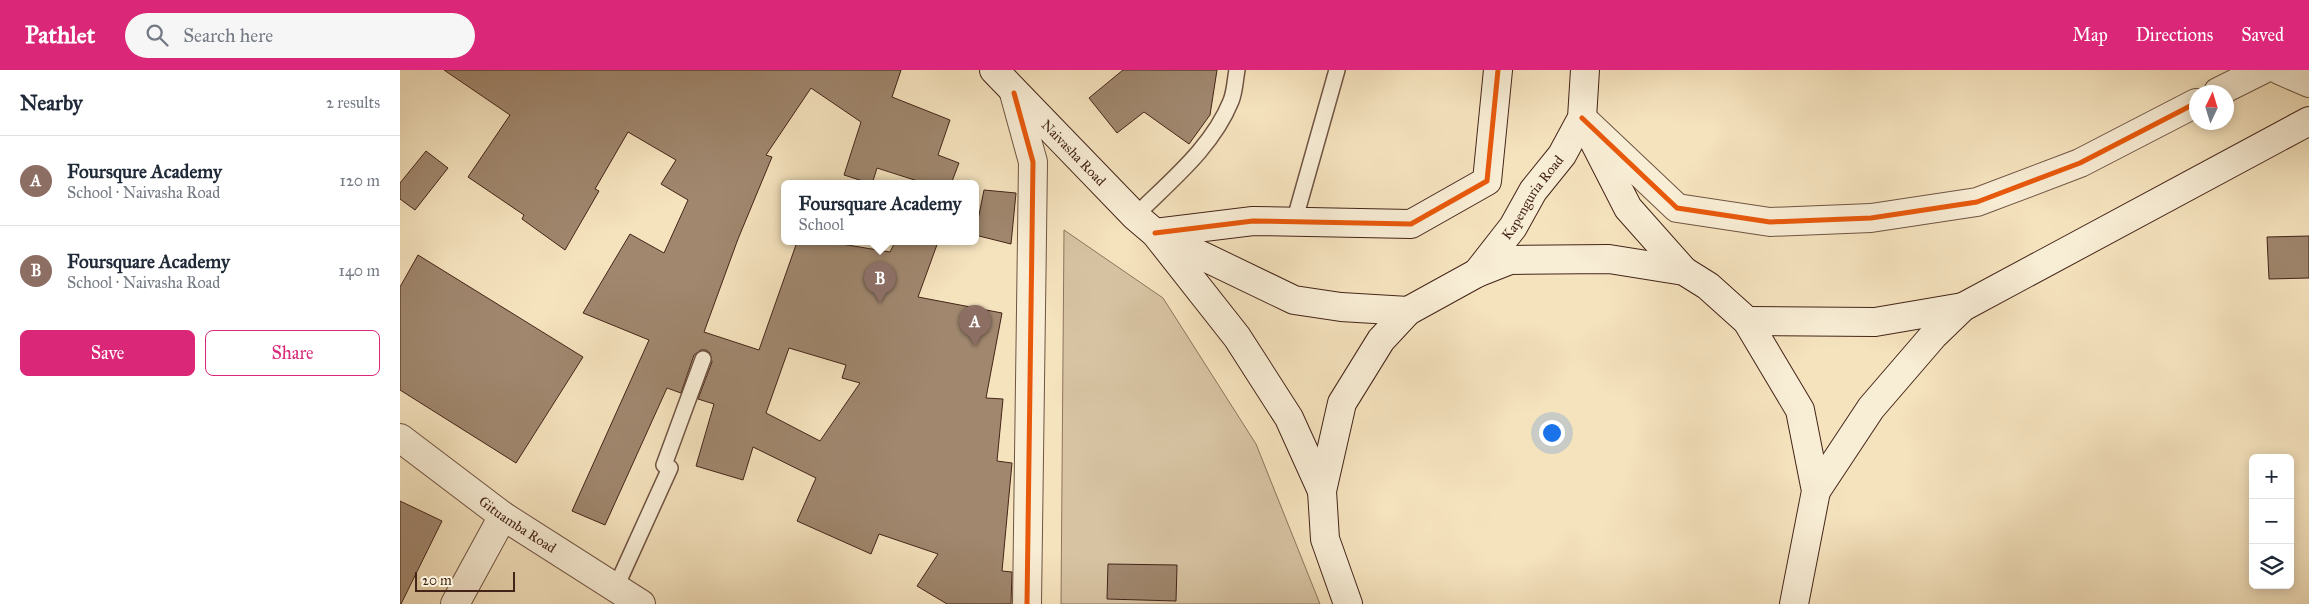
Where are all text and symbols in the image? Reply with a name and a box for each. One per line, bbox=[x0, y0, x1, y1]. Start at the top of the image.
search box bbox=[125, 13, 475, 58]
text: Pathlet bbox=[25, 20, 95, 50]
icon: search bbox=[143, 21, 171, 49]
text: Search here bbox=[183, 24, 273, 47]
text: Map bbox=[2072, 24, 2108, 46]
text: Directions bbox=[2136, 24, 2213, 46]
text: Saved bbox=[2241, 24, 2284, 46]
north arrow bbox=[2189, 85, 2234, 130]
text: Nearby bbox=[20, 90, 83, 116]
text: 2 results bbox=[326, 93, 380, 112]
street label: Naivasha Road bbox=[1038, 116, 1109, 190]
street label: Kapenguria Road bbox=[1498, 152, 1567, 243]
text: Foursqure Academy bbox=[67, 160, 222, 183]
text: A bbox=[31, 171, 41, 190]
text: 120 m bbox=[340, 171, 380, 190]
popup bbox=[781, 180, 979, 245]
text: School · Naivasha Road bbox=[67, 183, 220, 202]
text: Foursquare Academy bbox=[799, 192, 961, 215]
text: School bbox=[799, 215, 844, 234]
text: Foursquare Academy bbox=[67, 250, 230, 273]
text: B bbox=[31, 261, 41, 280]
text: 140 m bbox=[339, 261, 380, 280]
pin: B bbox=[864, 262, 896, 303]
text: School · Naivasha Road bbox=[67, 273, 220, 292]
pin: A bbox=[959, 305, 991, 346]
button: Save bbox=[20, 330, 195, 376]
button: Share bbox=[205, 330, 380, 376]
your location bbox=[1539, 420, 1565, 446]
map controls bbox=[2249, 454, 2294, 589]
button: + bbox=[2249, 454, 2294, 499]
street label: Gituamba Road bbox=[475, 493, 559, 557]
button: − bbox=[2249, 499, 2294, 544]
button: layers bbox=[2249, 544, 2294, 589]
scale bar bbox=[415, 569, 515, 592]
text: 20 m bbox=[422, 572, 452, 589]

